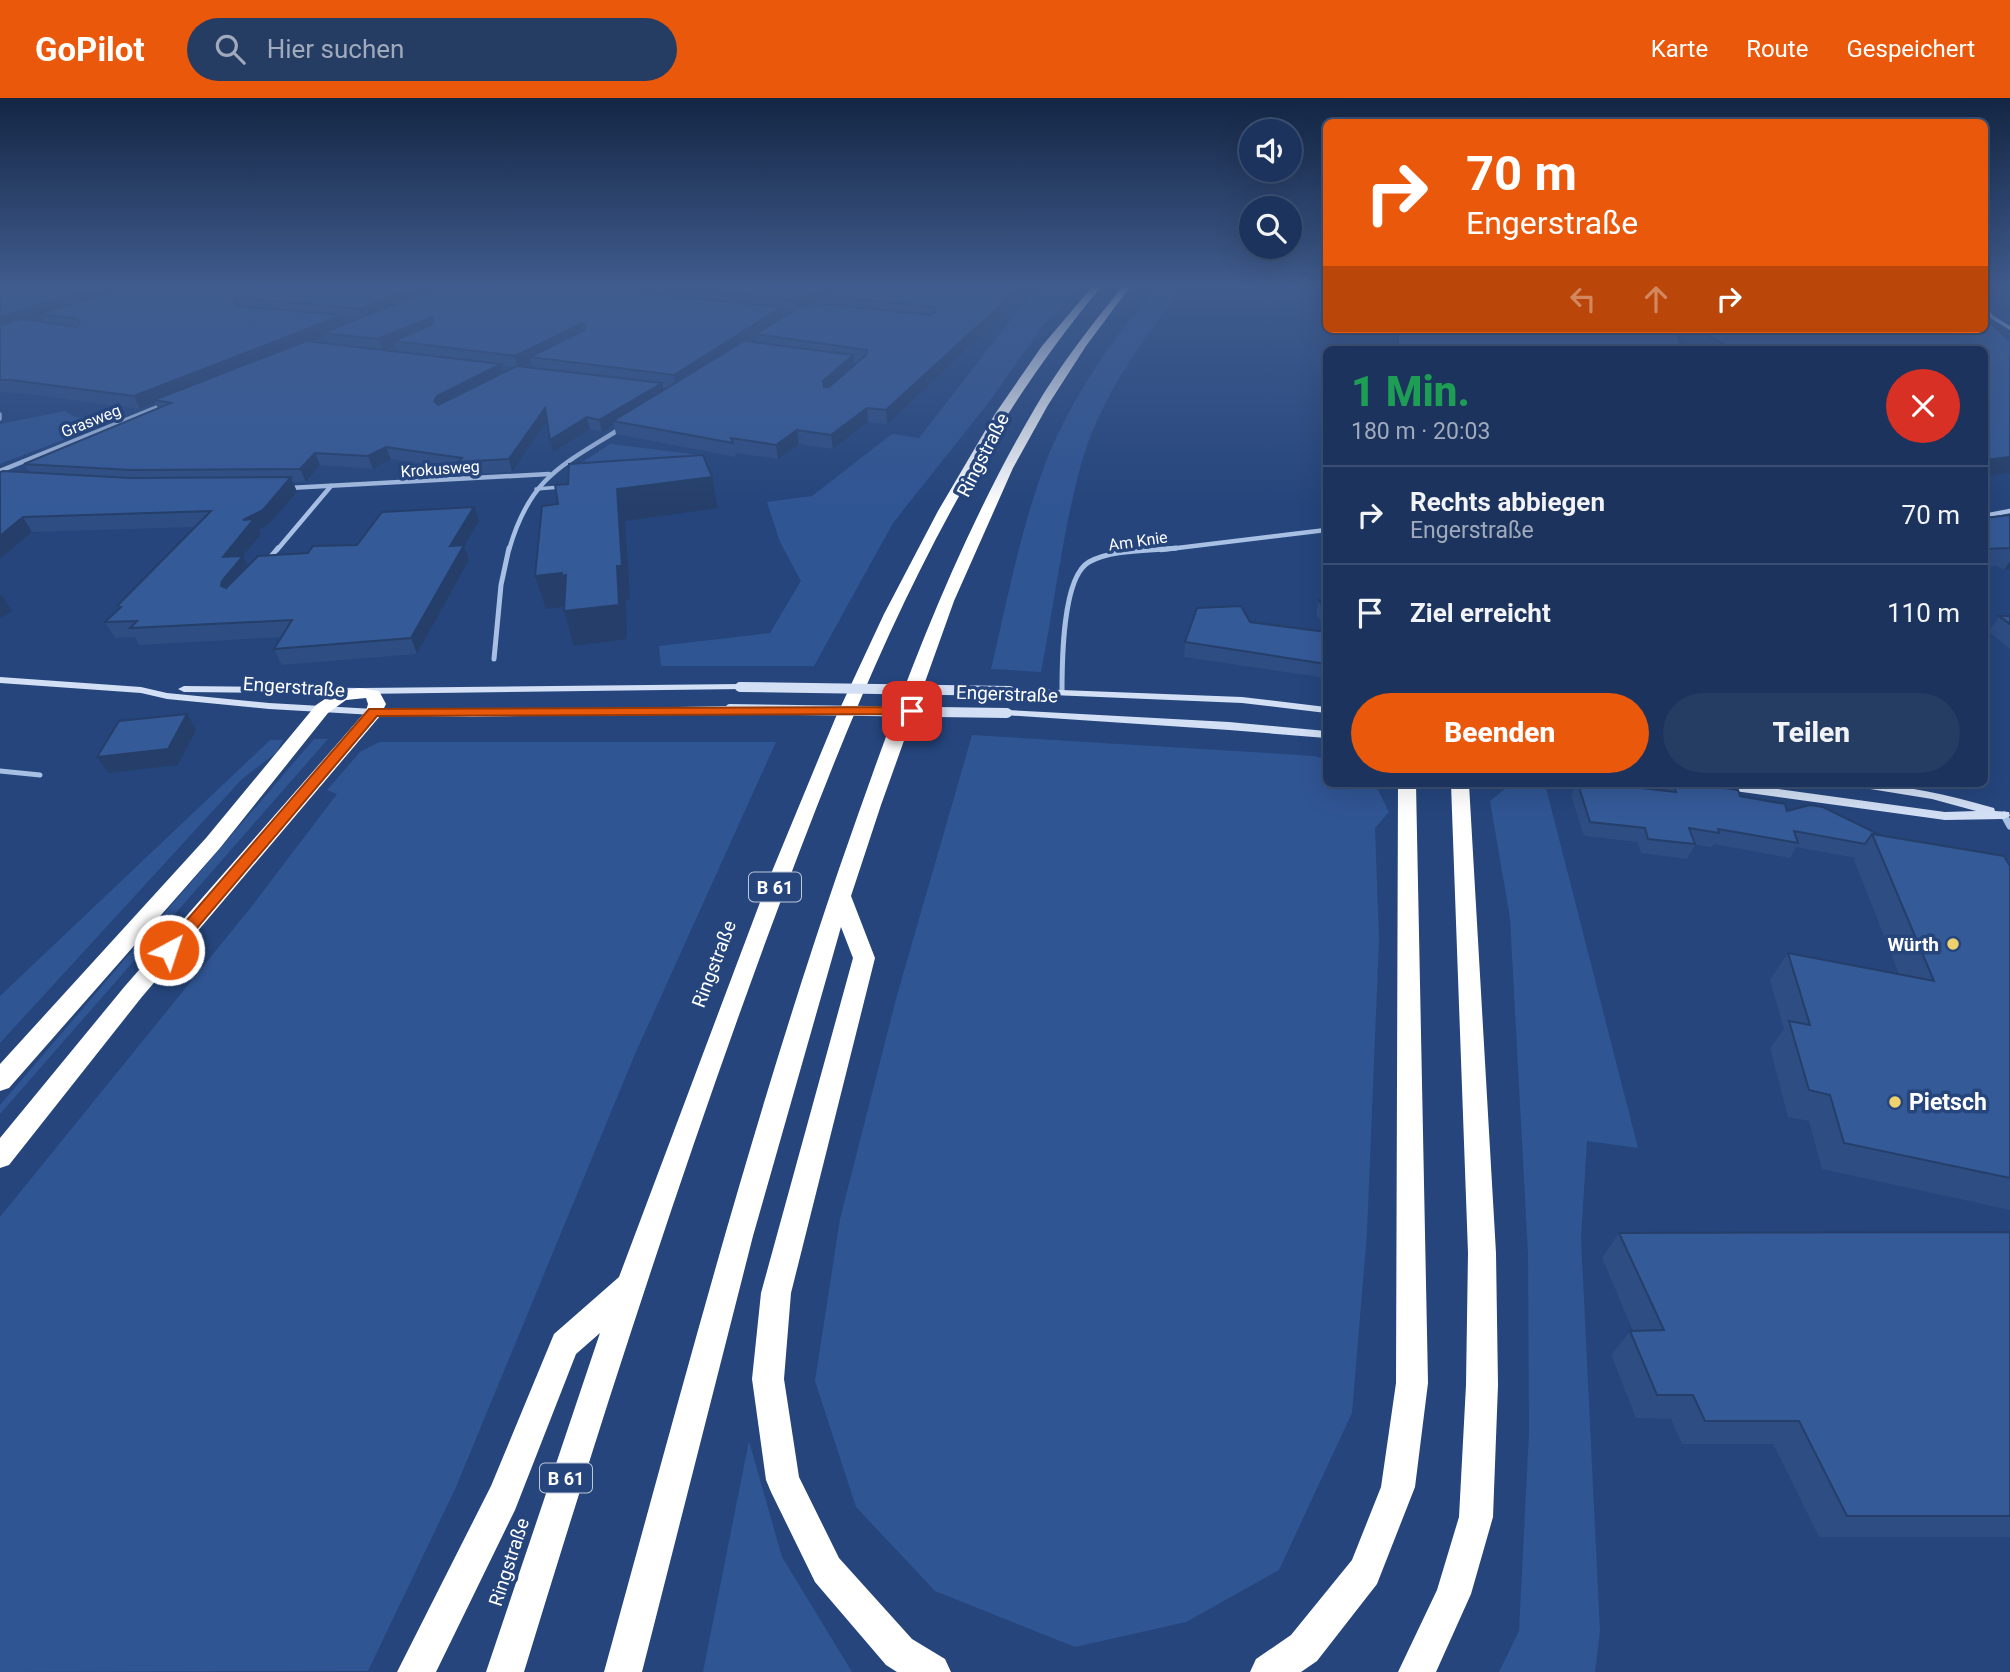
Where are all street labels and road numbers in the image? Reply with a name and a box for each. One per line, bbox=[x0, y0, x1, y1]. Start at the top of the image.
street label: Grasweg bbox=[58, 400, 124, 442]
street label: Ringstraße bbox=[952, 409, 1014, 501]
street label: Krokusweg bbox=[400, 457, 480, 481]
street label: Am Knie bbox=[1107, 527, 1169, 555]
street label: Engerstraße bbox=[242, 672, 346, 702]
street label: Engerstraße bbox=[955, 681, 1059, 707]
road number: B 61 bbox=[749, 872, 801, 902]
street label: Ringstraße bbox=[687, 917, 741, 1011]
road number: B 61 bbox=[540, 1464, 592, 1492]
street label: Ringstraße bbox=[484, 1515, 534, 1609]

